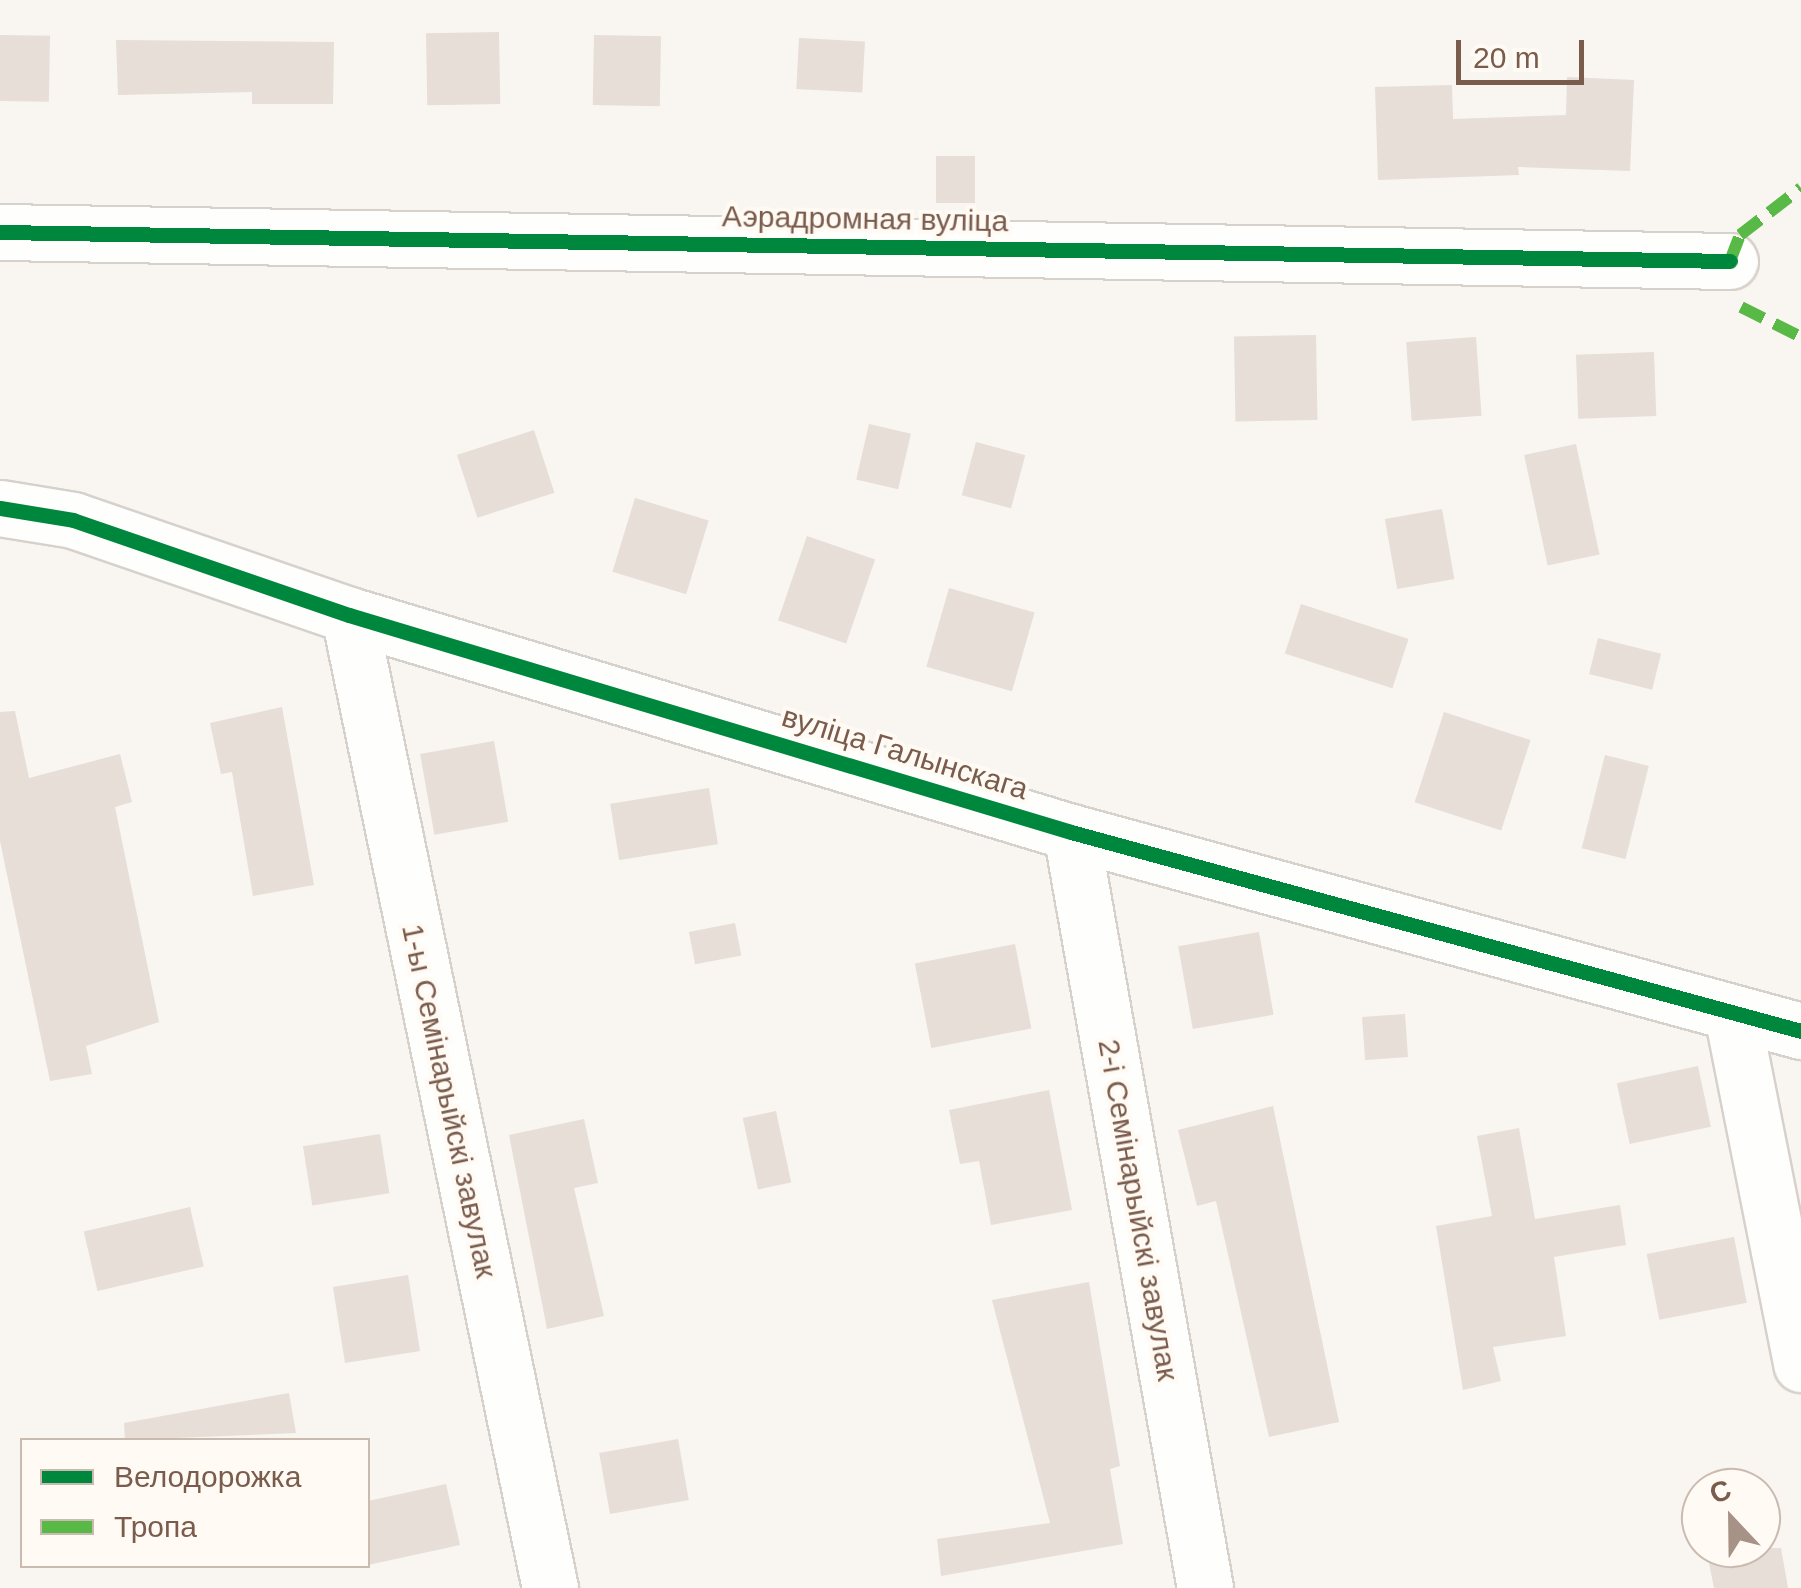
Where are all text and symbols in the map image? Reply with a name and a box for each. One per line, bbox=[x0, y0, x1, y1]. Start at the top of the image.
scale bar bbox=[1461, 20, 1588, 82]
text: 20 m bbox=[1473, 41, 1540, 74]
street label: Аэрадромная вуліца bbox=[722, 199, 1008, 239]
street label: вуліца Галынскага bbox=[778, 698, 1032, 808]
street label: 1-ы Семінарыйскі завулак bbox=[394, 921, 504, 1281]
street label: 2-і Семінарыйскі завулак bbox=[1090, 1036, 1186, 1384]
legend bbox=[20, 1438, 370, 1568]
text: Велодорожка bbox=[114, 1460, 301, 1493]
north arrow bbox=[1681, 1468, 1781, 1568]
text: С bbox=[1705, 1473, 1736, 1510]
text: Тропа bbox=[114, 1510, 197, 1543]

